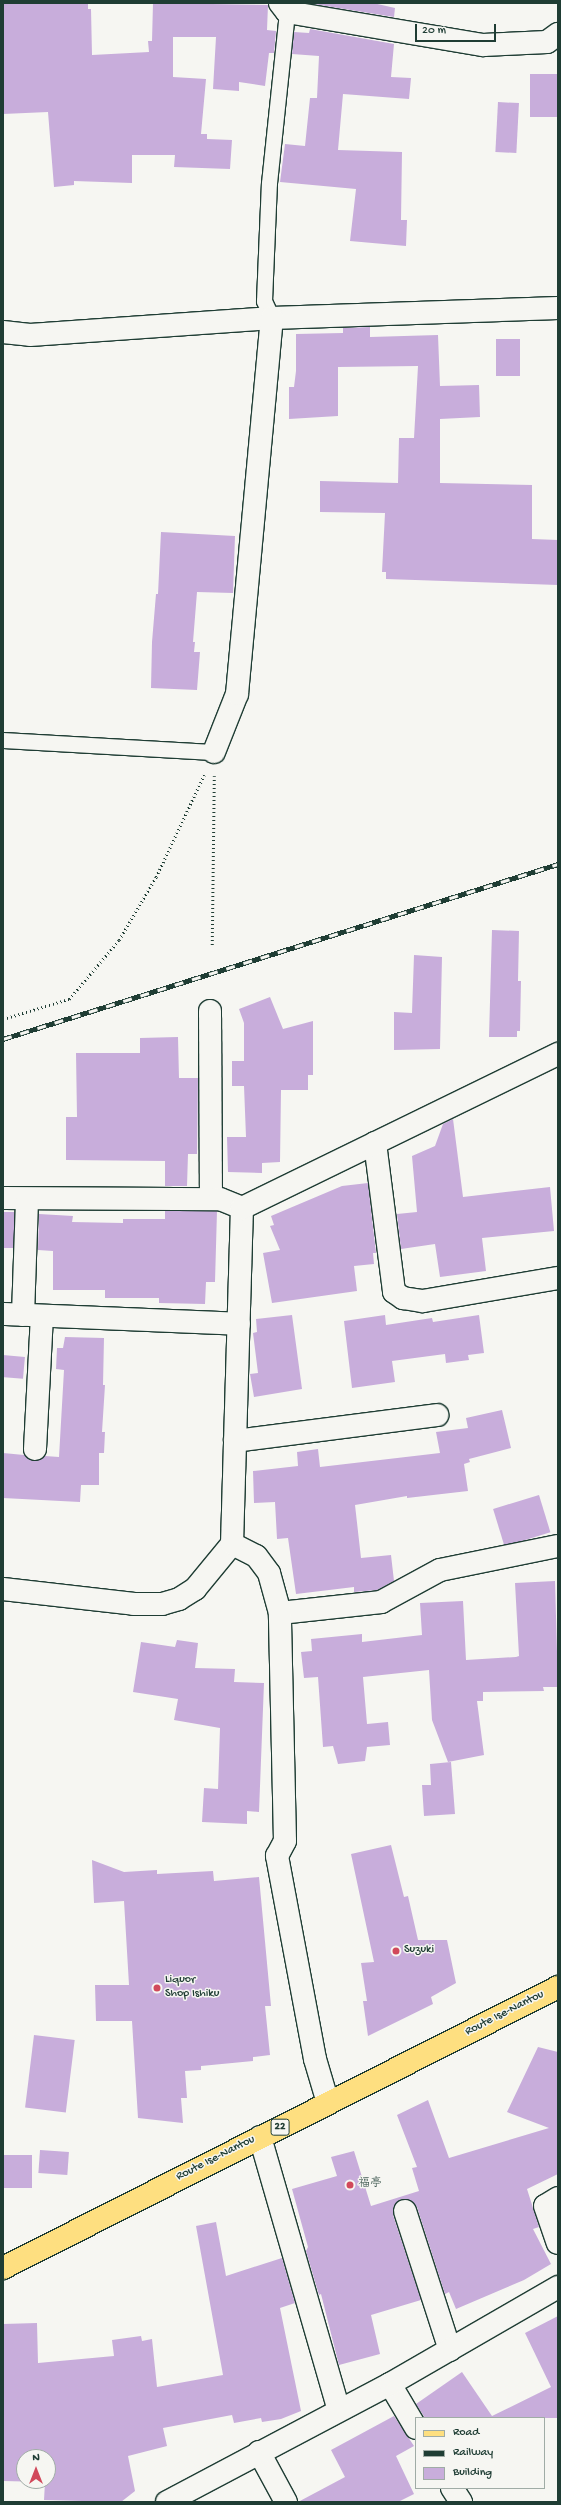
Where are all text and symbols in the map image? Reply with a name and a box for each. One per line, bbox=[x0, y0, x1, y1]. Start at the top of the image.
scale bar bbox=[417, 16, 498, 42]
text: 20 m bbox=[422, 24, 446, 38]
place label: Suzuki bbox=[404, 1944, 434, 1958]
marker: Suzuki bbox=[391, 1946, 401, 1956]
place label: Liquor Shop Ishiku bbox=[165, 1974, 219, 2002]
marker: Liquor Shop Ishiku bbox=[152, 1983, 162, 1993]
street label: Route Ise-Nantou bbox=[463, 1988, 547, 2040]
road number: 22 bbox=[270, 2118, 290, 2136]
street label: Route Ise-Nantou bbox=[174, 2133, 258, 2185]
place label: 福亭 bbox=[358, 2178, 382, 2192]
marker: 福亭 bbox=[345, 2180, 355, 2190]
legend bbox=[415, 2417, 545, 2489]
text: Road bbox=[453, 2426, 479, 2440]
text: Railway bbox=[453, 2446, 493, 2460]
north arrow bbox=[16, 2449, 56, 2489]
text: N bbox=[32, 2452, 40, 2464]
text: Building bbox=[453, 2466, 492, 2480]

